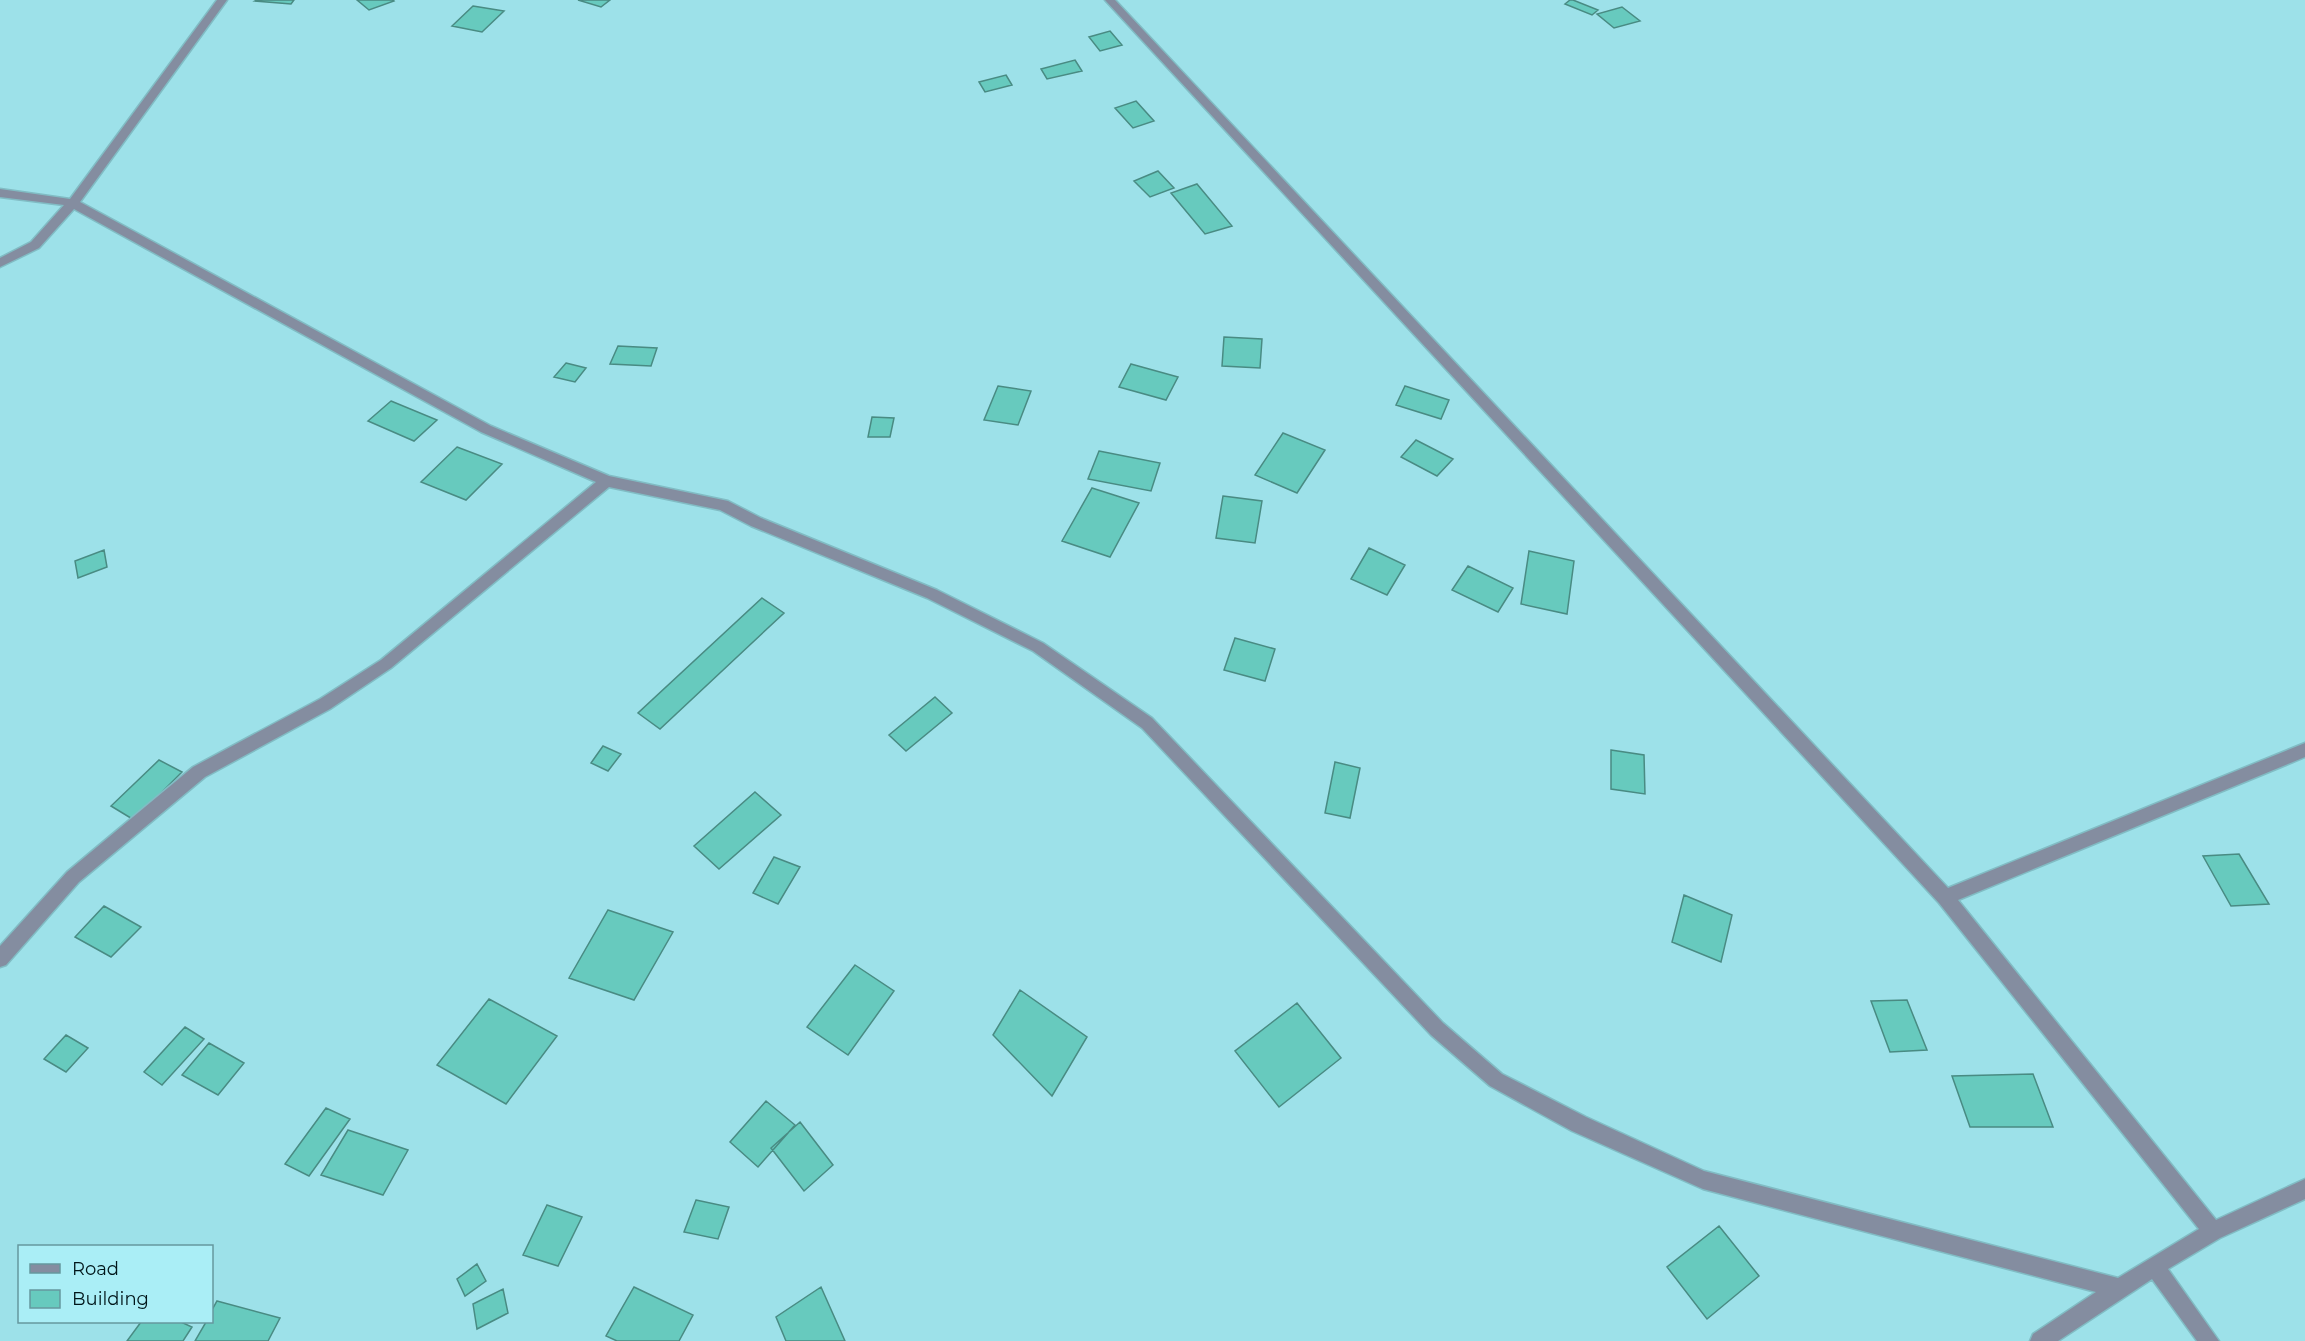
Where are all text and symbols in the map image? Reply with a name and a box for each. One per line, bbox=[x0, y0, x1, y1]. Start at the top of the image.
legend bbox=[18, 1245, 213, 1323]
text: Road bbox=[72, 1258, 119, 1280]
text: Building bbox=[72, 1288, 149, 1310]

